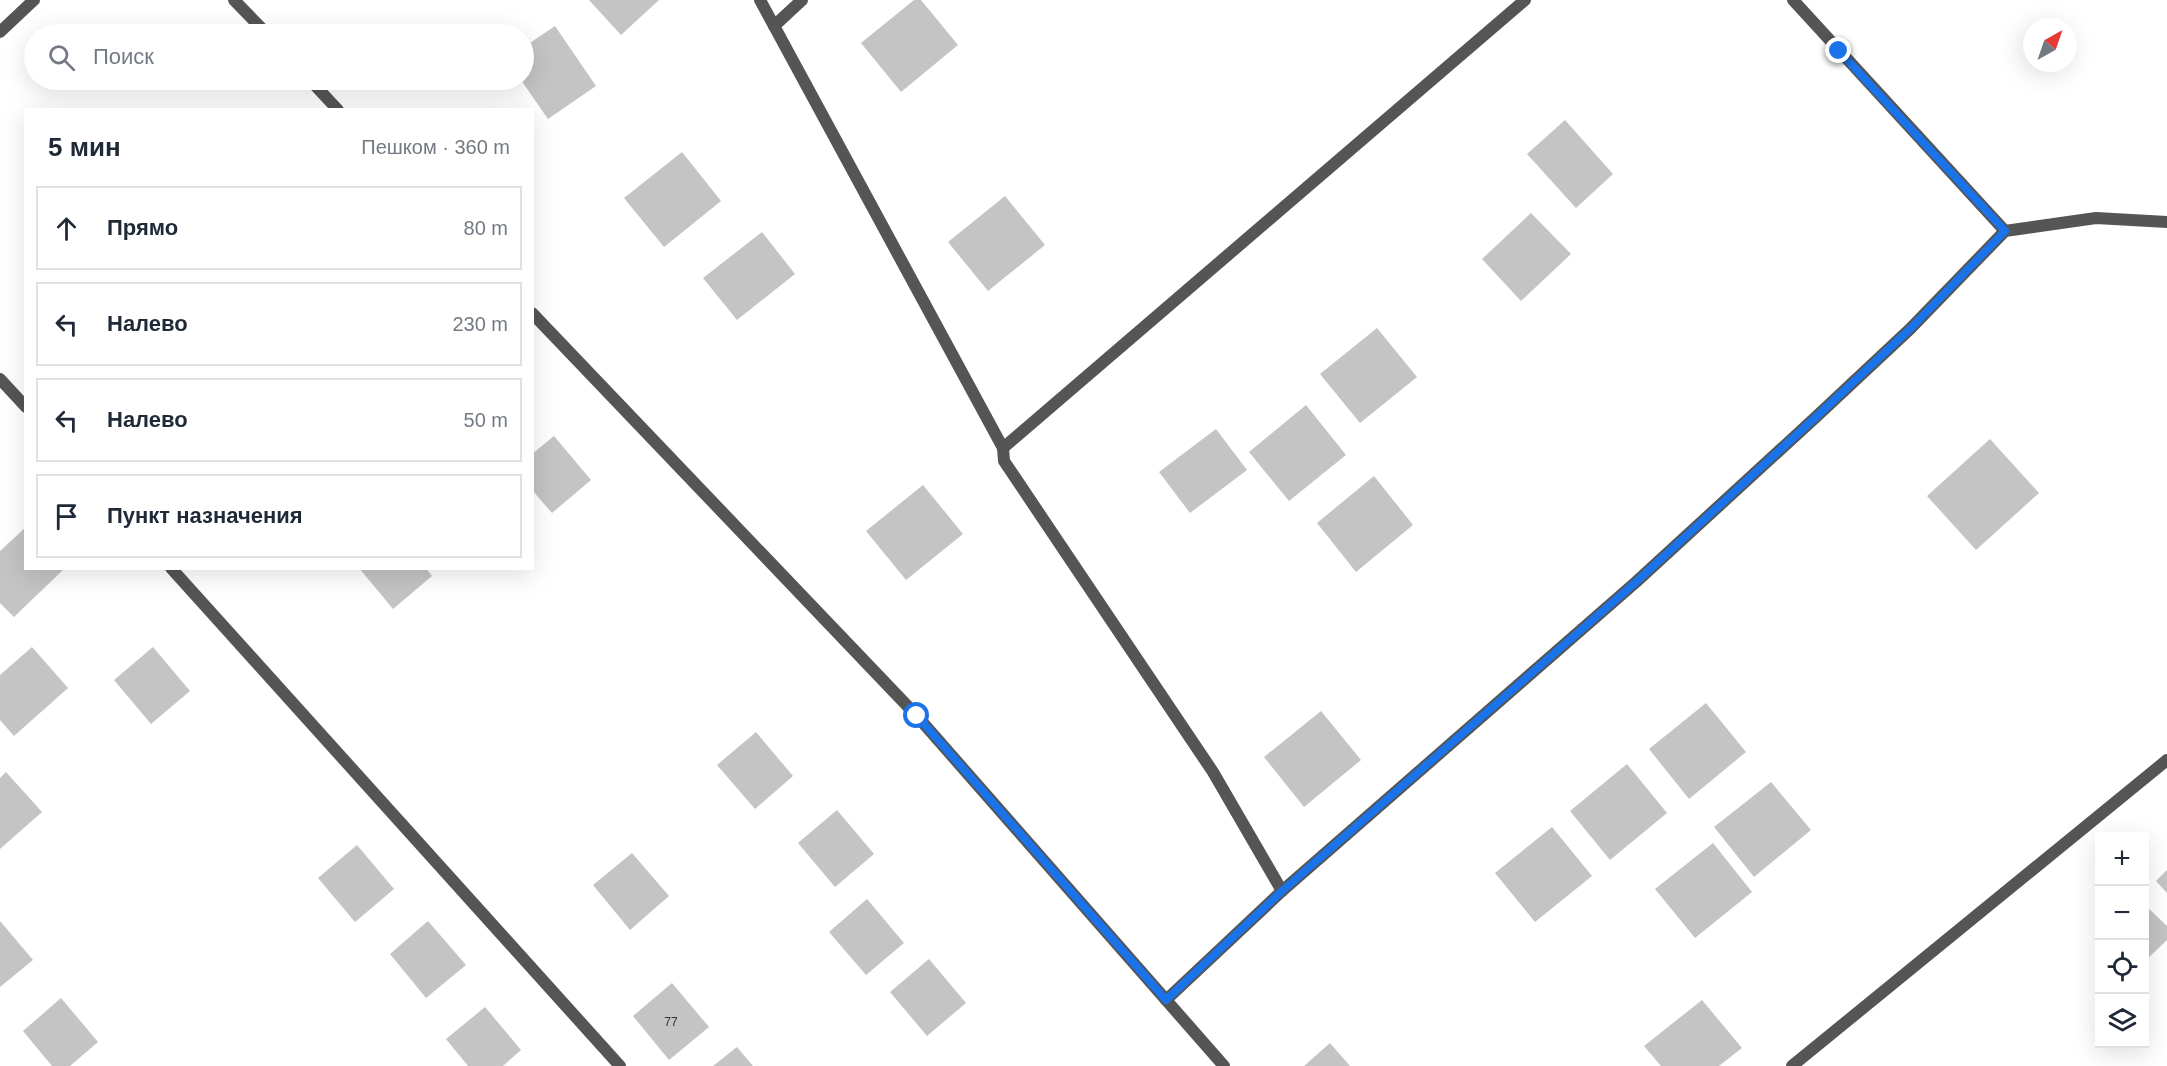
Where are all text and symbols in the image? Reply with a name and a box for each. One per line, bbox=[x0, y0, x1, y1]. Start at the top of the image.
north arrow bbox=[2023, 18, 2077, 72]
search box bbox=[24, 24, 534, 90]
route end bbox=[1825, 37, 1851, 63]
icon: search bbox=[45, 41, 78, 74]
text: Поиск bbox=[93, 44, 154, 69]
text: 5 мин bbox=[48, 132, 121, 162]
text: Пешком · 360 m bbox=[361, 136, 510, 158]
icon: ahead bbox=[50, 212, 83, 245]
text: Прямо bbox=[107, 215, 178, 240]
text: 80 m bbox=[464, 217, 508, 239]
icon: left bbox=[50, 308, 83, 341]
text: Налево bbox=[107, 311, 188, 336]
text: 230 m bbox=[452, 313, 508, 335]
icon: left bbox=[50, 404, 83, 437]
text: Налево bbox=[107, 407, 188, 432]
text: 50 m bbox=[464, 409, 508, 431]
icon: arrive bbox=[50, 500, 83, 533]
text: Пункт назначения bbox=[107, 503, 303, 528]
route start bbox=[903, 702, 929, 728]
map controls bbox=[2095, 832, 2149, 1048]
button: + bbox=[2095, 832, 2149, 886]
button: − bbox=[2095, 886, 2149, 940]
button: locate bbox=[2095, 940, 2149, 994]
button: layers bbox=[2095, 994, 2149, 1048]
house number: 77 bbox=[664, 1015, 678, 1029]

